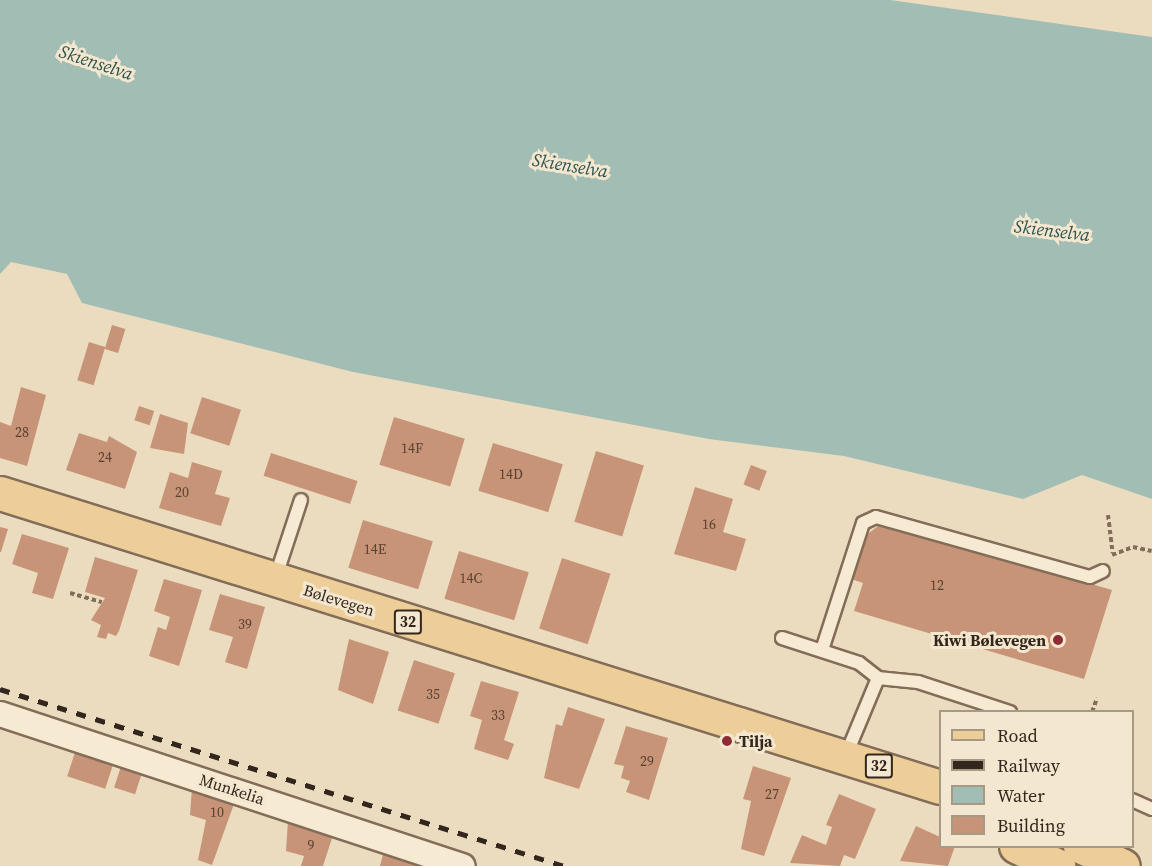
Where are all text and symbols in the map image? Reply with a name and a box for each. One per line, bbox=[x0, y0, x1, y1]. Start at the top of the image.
water label: Skienselva bbox=[56, 41, 136, 85]
water label: Skienselva bbox=[531, 149, 609, 183]
water label: Skienselva bbox=[1013, 216, 1091, 246]
house number: 28 bbox=[15, 424, 29, 440]
house number: 14F bbox=[401, 440, 423, 456]
house number: 24 bbox=[98, 449, 112, 465]
house number: 14D bbox=[499, 466, 523, 482]
house number: 20 bbox=[175, 484, 189, 500]
house number: 16 bbox=[702, 516, 716, 532]
house number: 14E bbox=[364, 541, 386, 557]
house number: 14C bbox=[460, 570, 482, 586]
house number: 12 bbox=[930, 577, 944, 593]
street label: Bølevegen bbox=[301, 580, 377, 620]
road number: 32 bbox=[393, 610, 423, 634]
house number: 39 bbox=[238, 616, 252, 632]
place label: Kiwi Bølevegen bbox=[933, 630, 1046, 650]
marker: Kiwi Bølevegen bbox=[1051, 633, 1065, 647]
house number: 35 bbox=[426, 686, 440, 702]
house number: 33 bbox=[491, 707, 505, 723]
legend bbox=[939, 710, 1134, 848]
text: Road bbox=[997, 723, 1038, 748]
place label: Tilja bbox=[739, 731, 772, 751]
marker: Tilja bbox=[720, 734, 734, 748]
house number: 29 bbox=[640, 753, 654, 769]
text: Railway bbox=[997, 753, 1060, 778]
road number: 32 bbox=[864, 754, 894, 778]
street label: Munkelia bbox=[197, 769, 267, 809]
text: Water bbox=[997, 783, 1045, 808]
house number: 27 bbox=[765, 786, 779, 802]
house number: 10 bbox=[210, 804, 224, 820]
text: Building bbox=[997, 813, 1065, 838]
house number: 9 bbox=[308, 837, 314, 853]

